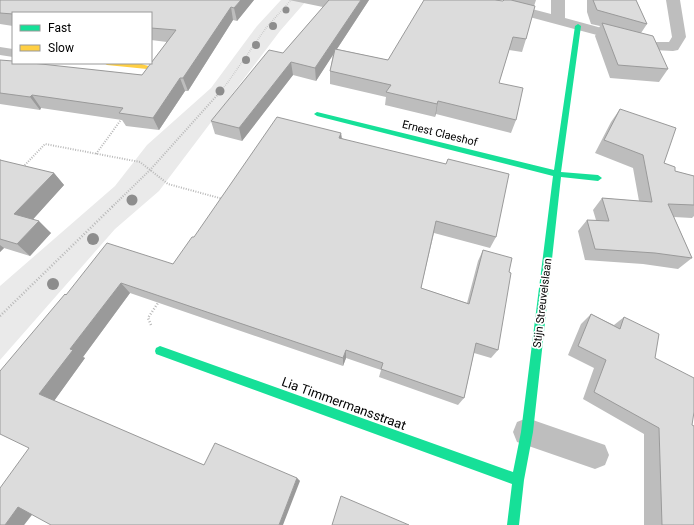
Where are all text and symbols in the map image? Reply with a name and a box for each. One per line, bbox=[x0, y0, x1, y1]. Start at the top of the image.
legend bbox=[12, 12, 152, 64]
text: Fast bbox=[48, 21, 71, 35]
text: Slow bbox=[48, 41, 74, 55]
street label: Ernest Claeshof bbox=[401, 118, 479, 149]
street label: Stijn Streuvelslaan bbox=[531, 258, 554, 349]
street label: Lia Timmermansstraat bbox=[280, 374, 408, 433]

